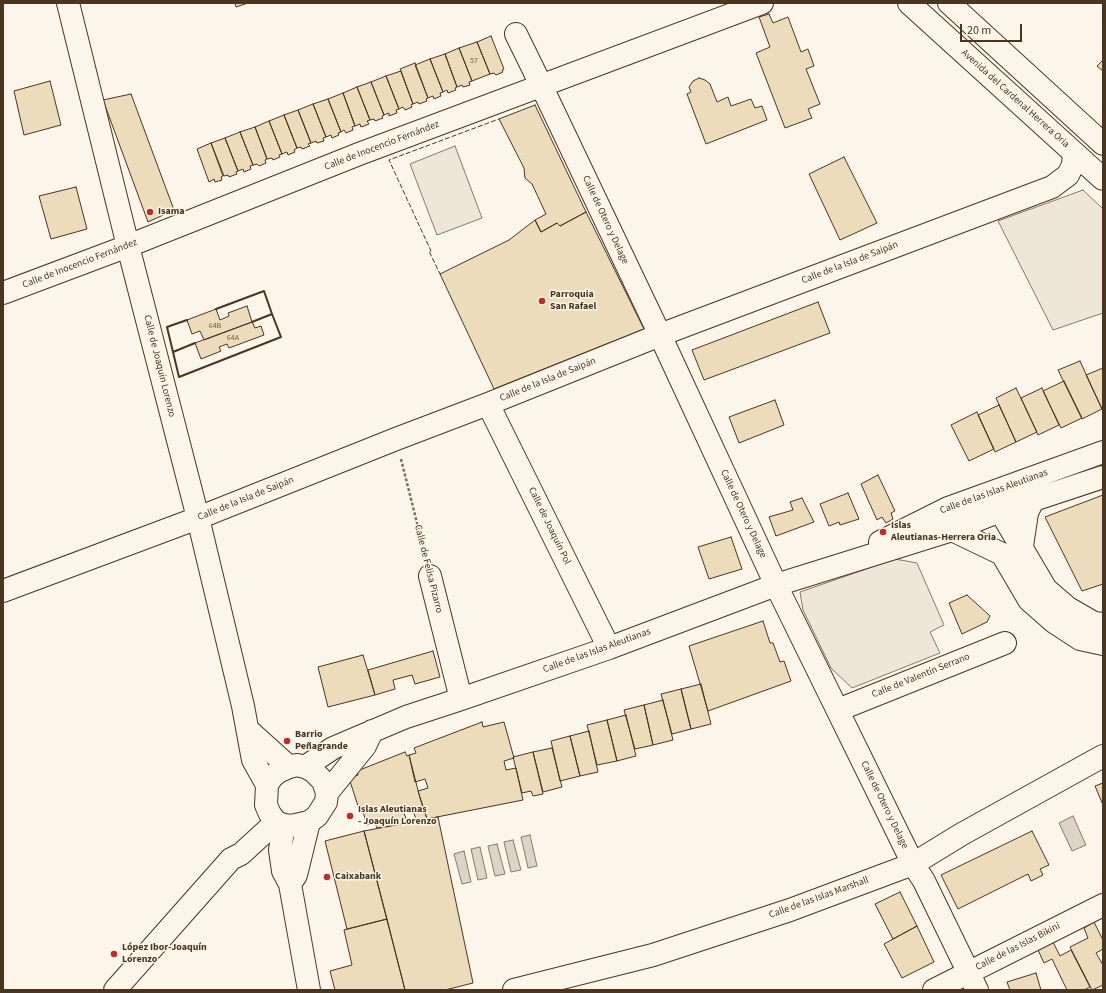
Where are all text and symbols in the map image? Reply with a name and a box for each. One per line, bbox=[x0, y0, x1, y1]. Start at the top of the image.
scale bar bbox=[962, 16, 1024, 42]
text: 20 m bbox=[967, 22, 991, 39]
street label: Avenida del Cardenal Herrera Oria bbox=[958, 47, 1072, 151]
house number: 57 bbox=[470, 56, 478, 66]
street label: Calle de Inocencio Fernández bbox=[323, 119, 441, 173]
street label: Calle de Otero y Delage bbox=[579, 174, 631, 266]
place label: Isama bbox=[158, 206, 185, 218]
marker: Isama bbox=[145, 207, 155, 217]
street label: Calle de Inocencio Fernández bbox=[21, 237, 139, 291]
street label: Calle de la Isla de Saipán bbox=[800, 239, 900, 287]
place label: Parroquia San Rafael bbox=[550, 289, 596, 312]
marker: Parroquia San Rafael bbox=[537, 296, 547, 306]
street label: Calle de Joaquín Lorenzo bbox=[140, 314, 178, 418]
house number: 64B bbox=[209, 321, 221, 331]
house number: 64A bbox=[227, 333, 239, 343]
street label: Calle de la Isla de Saipán bbox=[498, 355, 598, 405]
street label: Calle de las Islas Aleutianas bbox=[939, 467, 1049, 517]
street label: Calle de Otero y Delage bbox=[717, 468, 769, 560]
street label: Calle de la Isla de Saipán bbox=[196, 474, 296, 524]
street label: Calle de Joaquín Pol bbox=[525, 485, 573, 567]
place label: Islas Aleutianas-Herrera Oria bbox=[891, 520, 996, 544]
street label: Calle de Felisa Pizarro bbox=[411, 524, 445, 614]
marker: Islas Aleutianas-Herrera Oria bbox=[878, 527, 888, 537]
street label: Calle de las Islas Aleutianas bbox=[542, 626, 652, 676]
street label: Calle de Valentín Serrano bbox=[870, 651, 972, 701]
place label: Barrio Peñagrande bbox=[295, 729, 348, 752]
marker: Barrio Peñagrande bbox=[282, 736, 292, 746]
street label: Calle de Otero y Delage bbox=[858, 759, 910, 851]
place label: Islas Aleutianas - Joaquín Lorenzo bbox=[358, 804, 436, 828]
marker: Islas Aleutianas - Joaquín Lorenzo bbox=[345, 811, 355, 821]
place label: Caixabank bbox=[335, 871, 381, 883]
marker: Caixabank bbox=[322, 872, 332, 882]
street label: Calle de las Islas Marshall bbox=[768, 874, 870, 922]
street label: Calle de las Islas Bikini bbox=[974, 920, 1062, 974]
place label: López Ibor-Joaquín Lorenzo bbox=[122, 942, 207, 966]
marker: López Ibor-Joaquín Lorenzo bbox=[109, 949, 119, 959]

